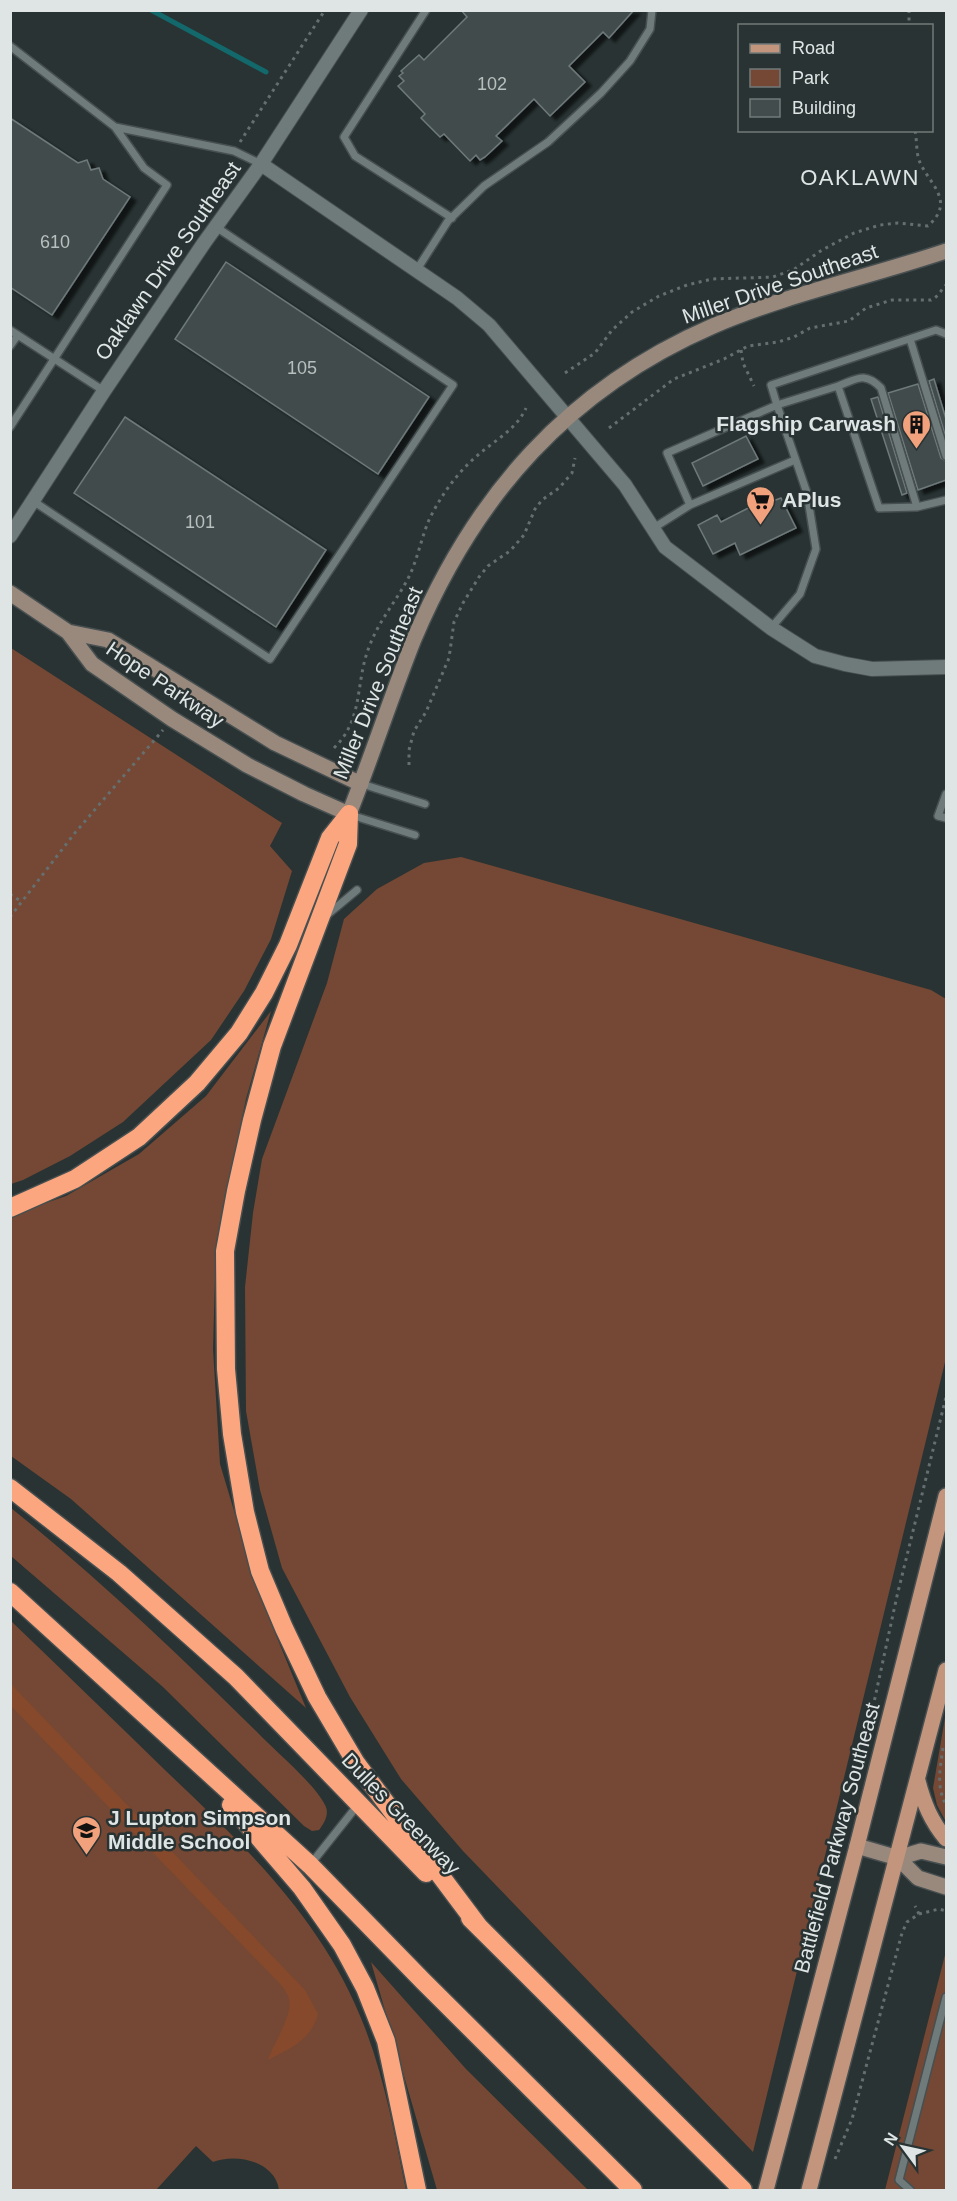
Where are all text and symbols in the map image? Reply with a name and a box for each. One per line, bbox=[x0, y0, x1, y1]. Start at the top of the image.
legend bbox=[738, 24, 933, 132]
text: Road bbox=[792, 38, 835, 58]
text: Park bbox=[792, 68, 830, 88]
house number: 102 bbox=[477, 74, 507, 94]
text: Building bbox=[792, 98, 856, 118]
street label: Oaklawn Drive Southeast bbox=[90, 157, 245, 364]
district label: OAKLAWN bbox=[800, 165, 920, 190]
house number: 610 bbox=[40, 232, 70, 252]
street label: Miller Drive Southeast bbox=[679, 239, 881, 328]
house number: 105 bbox=[287, 358, 317, 378]
building icon: Flagship Carwash bbox=[901, 408, 933, 450]
place label: Flagship Carwash bbox=[716, 412, 896, 435]
supermarket icon: APlus bbox=[745, 484, 777, 526]
place label: APlus bbox=[782, 488, 842, 511]
house number: 101 bbox=[185, 512, 215, 532]
street label: Miller Drive Southeast bbox=[328, 583, 427, 782]
street label: Hope Parkway bbox=[102, 637, 229, 733]
street label: Battlefield Parkway Southeast bbox=[789, 1700, 884, 1976]
street label: Dulles Greenway bbox=[338, 1748, 466, 1880]
place label: J Lupton Simpson Middle School bbox=[108, 1806, 291, 1853]
school or university icon: J Lupton Simpson Middle School bbox=[71, 1814, 103, 1856]
north arrow bbox=[873, 2117, 933, 2177]
text: N bbox=[881, 2130, 901, 2149]

